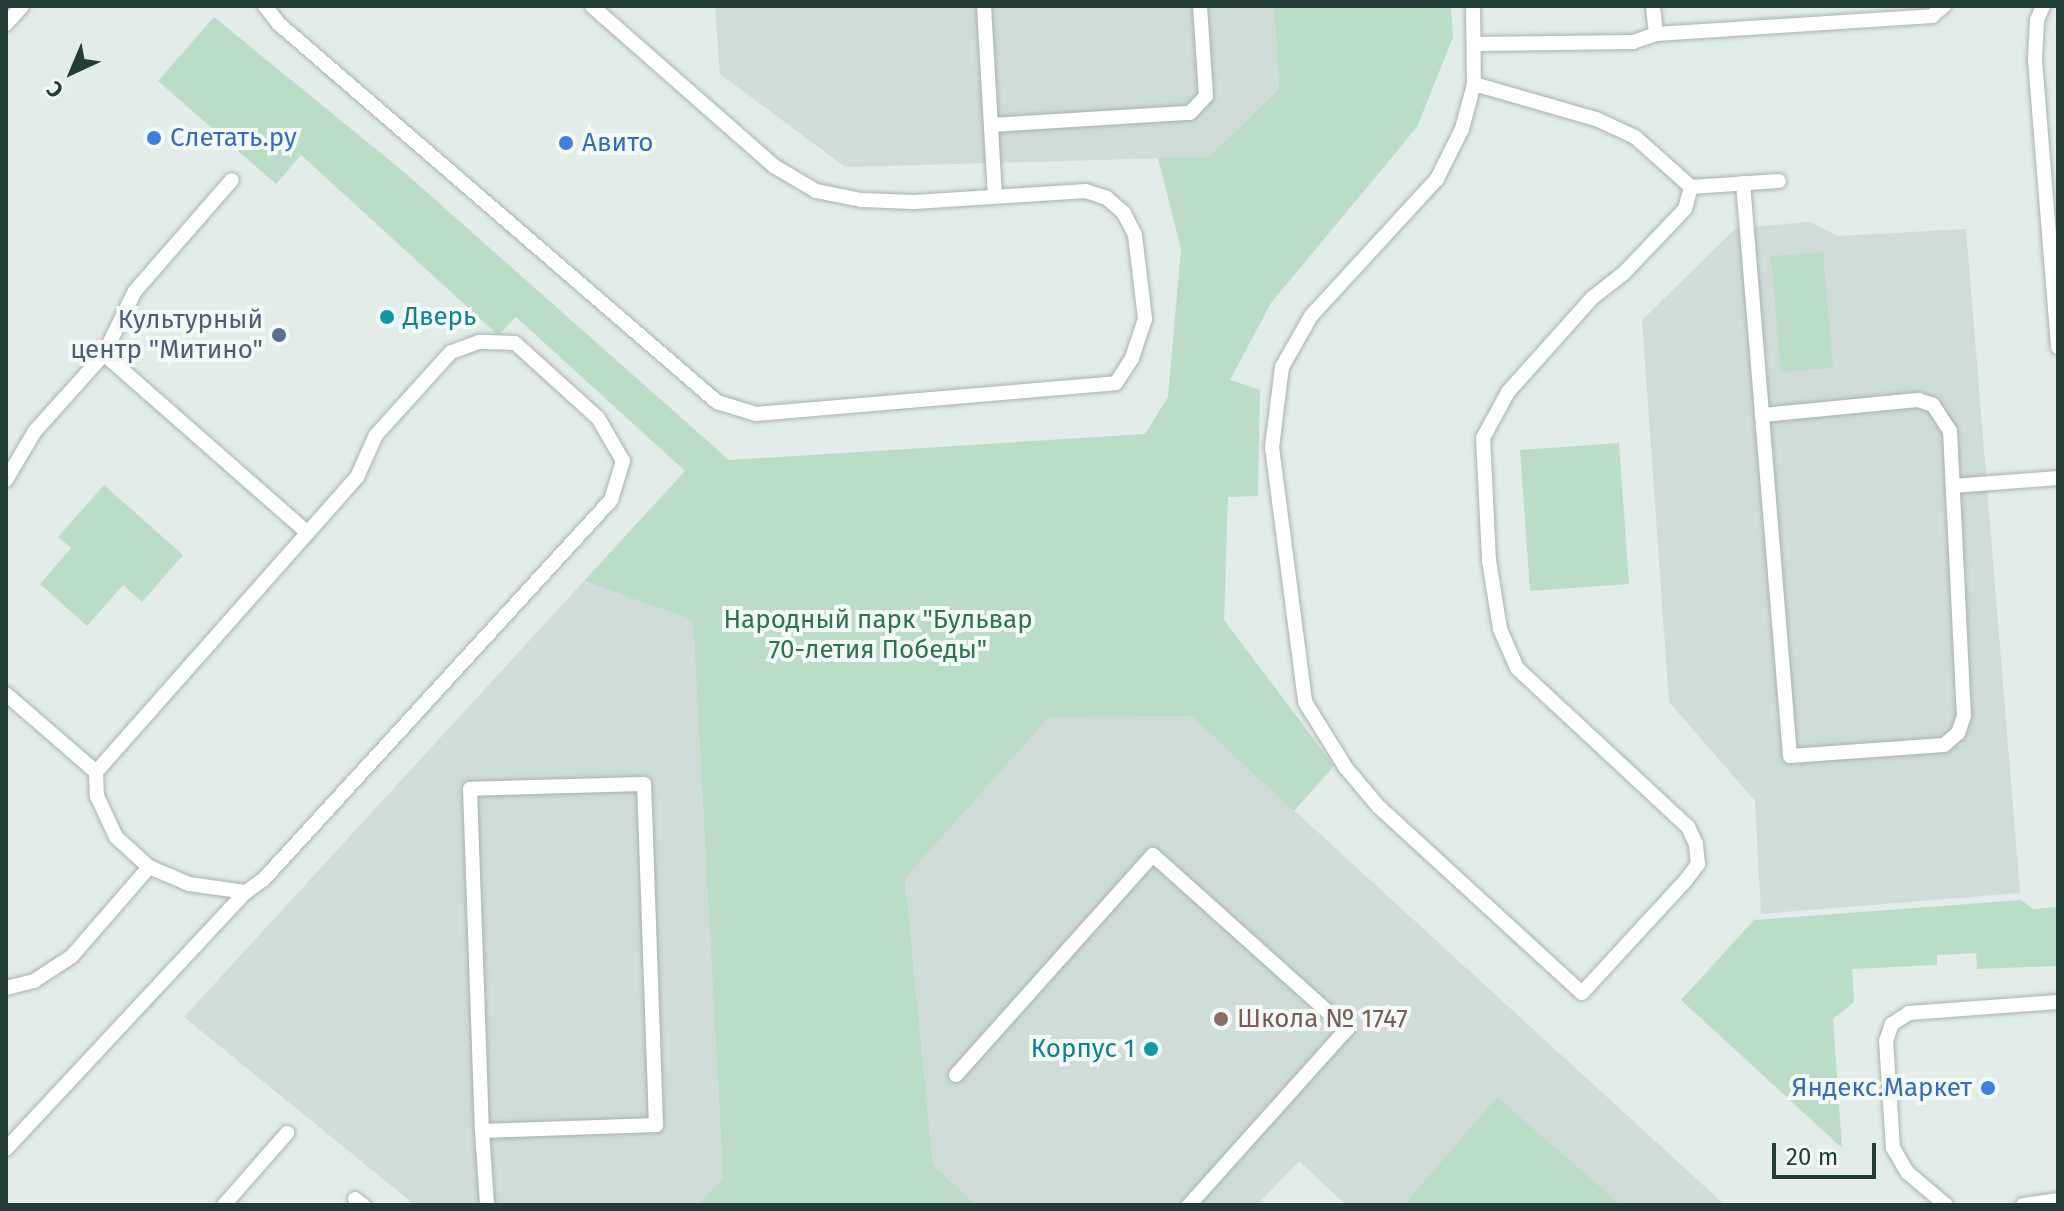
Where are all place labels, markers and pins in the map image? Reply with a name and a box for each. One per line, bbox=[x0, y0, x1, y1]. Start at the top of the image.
place label: Слетать.ру bbox=[170, 122, 297, 154]
place label: Авито bbox=[582, 127, 653, 159]
marker: Слетать.ру bbox=[145, 129, 163, 147]
marker: Авито bbox=[557, 134, 575, 152]
place label: Дверь bbox=[403, 301, 476, 333]
place label: Культурный центр "Митино" bbox=[70, 304, 263, 366]
marker: Дверь bbox=[378, 308, 396, 326]
marker: Культурный центр "Митино" bbox=[270, 326, 288, 344]
place label: Школа № 1747 bbox=[1237, 1003, 1408, 1035]
marker: Школа № 1747 bbox=[1212, 1010, 1230, 1028]
place label: Корпус 1 bbox=[1031, 1033, 1135, 1065]
marker: Корпус 1 bbox=[1142, 1040, 1160, 1058]
place label: Яндекс.Маркет bbox=[1792, 1072, 1972, 1104]
marker: Яндекс.Маркет bbox=[1979, 1079, 1997, 1097]

